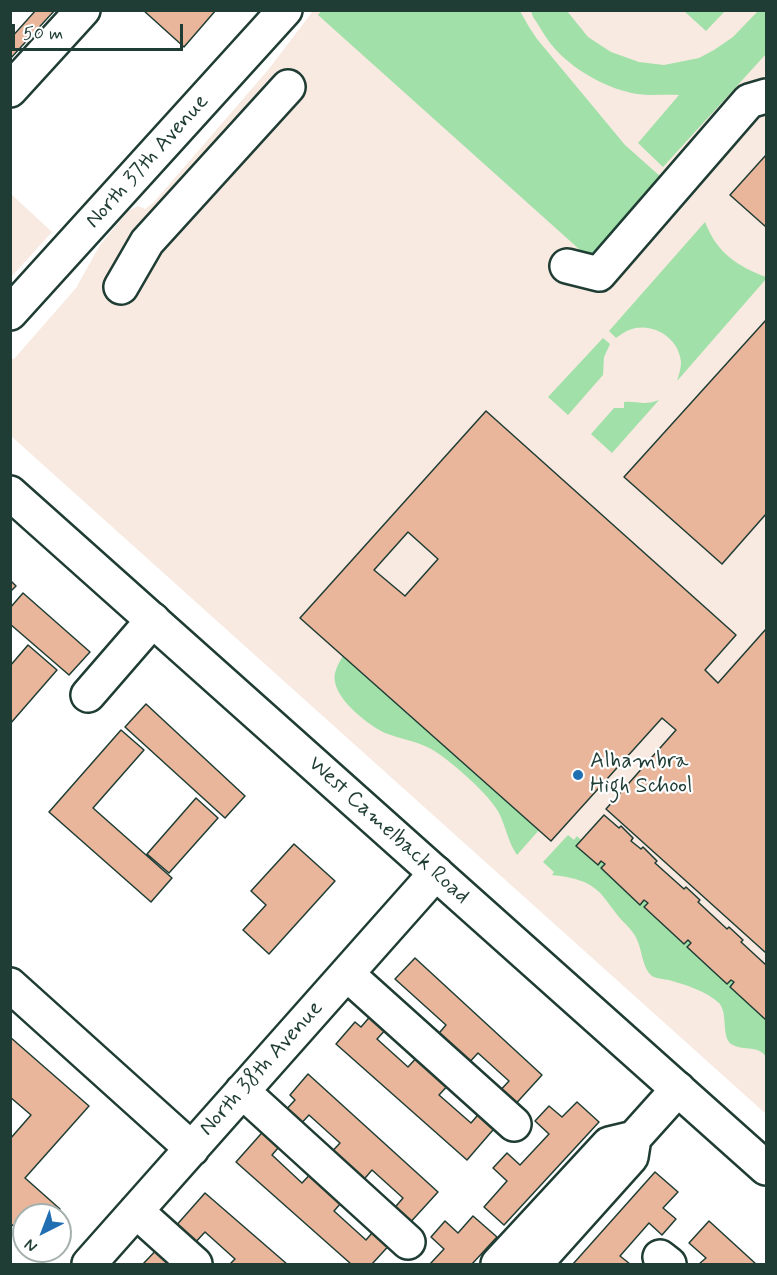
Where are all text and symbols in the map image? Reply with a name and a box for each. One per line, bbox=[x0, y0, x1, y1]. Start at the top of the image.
scale bar bbox=[15, 12, 186, 50]
text: 50 m bbox=[23, 22, 63, 46]
street label: North 37th Avenue bbox=[81, 89, 215, 235]
place label: Alhambra High School bbox=[590, 749, 693, 800]
street label: West Camelback Road bbox=[302, 751, 474, 911]
marker: Alhambra High School bbox=[571, 768, 585, 782]
street label: North 38th Avenue bbox=[195, 996, 329, 1142]
north arrow bbox=[12, 1203, 72, 1263]
text: N bbox=[20, 1234, 42, 1257]

